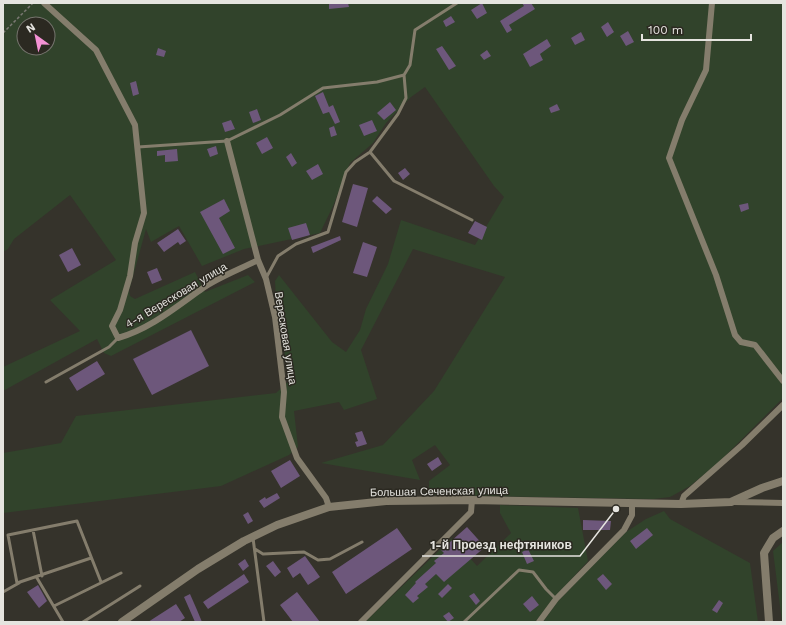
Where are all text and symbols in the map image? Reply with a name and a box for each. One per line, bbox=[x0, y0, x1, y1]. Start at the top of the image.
north arrow bbox=[16, 16, 56, 56]
scale bar bbox=[642, 16, 751, 42]
text: N bbox=[24, 20, 38, 36]
text: 100 m bbox=[648, 23, 683, 37]
street label: 4-я Вересковая улица bbox=[123, 260, 230, 331]
street label: Вересковая улица bbox=[272, 291, 299, 386]
street label: Большая Сеченская улица bbox=[370, 484, 509, 499]
callout: 1-й Проезд нефтяников bbox=[422, 532, 580, 556]
text: 1-й Проезд нефтяников bbox=[430, 538, 572, 552]

